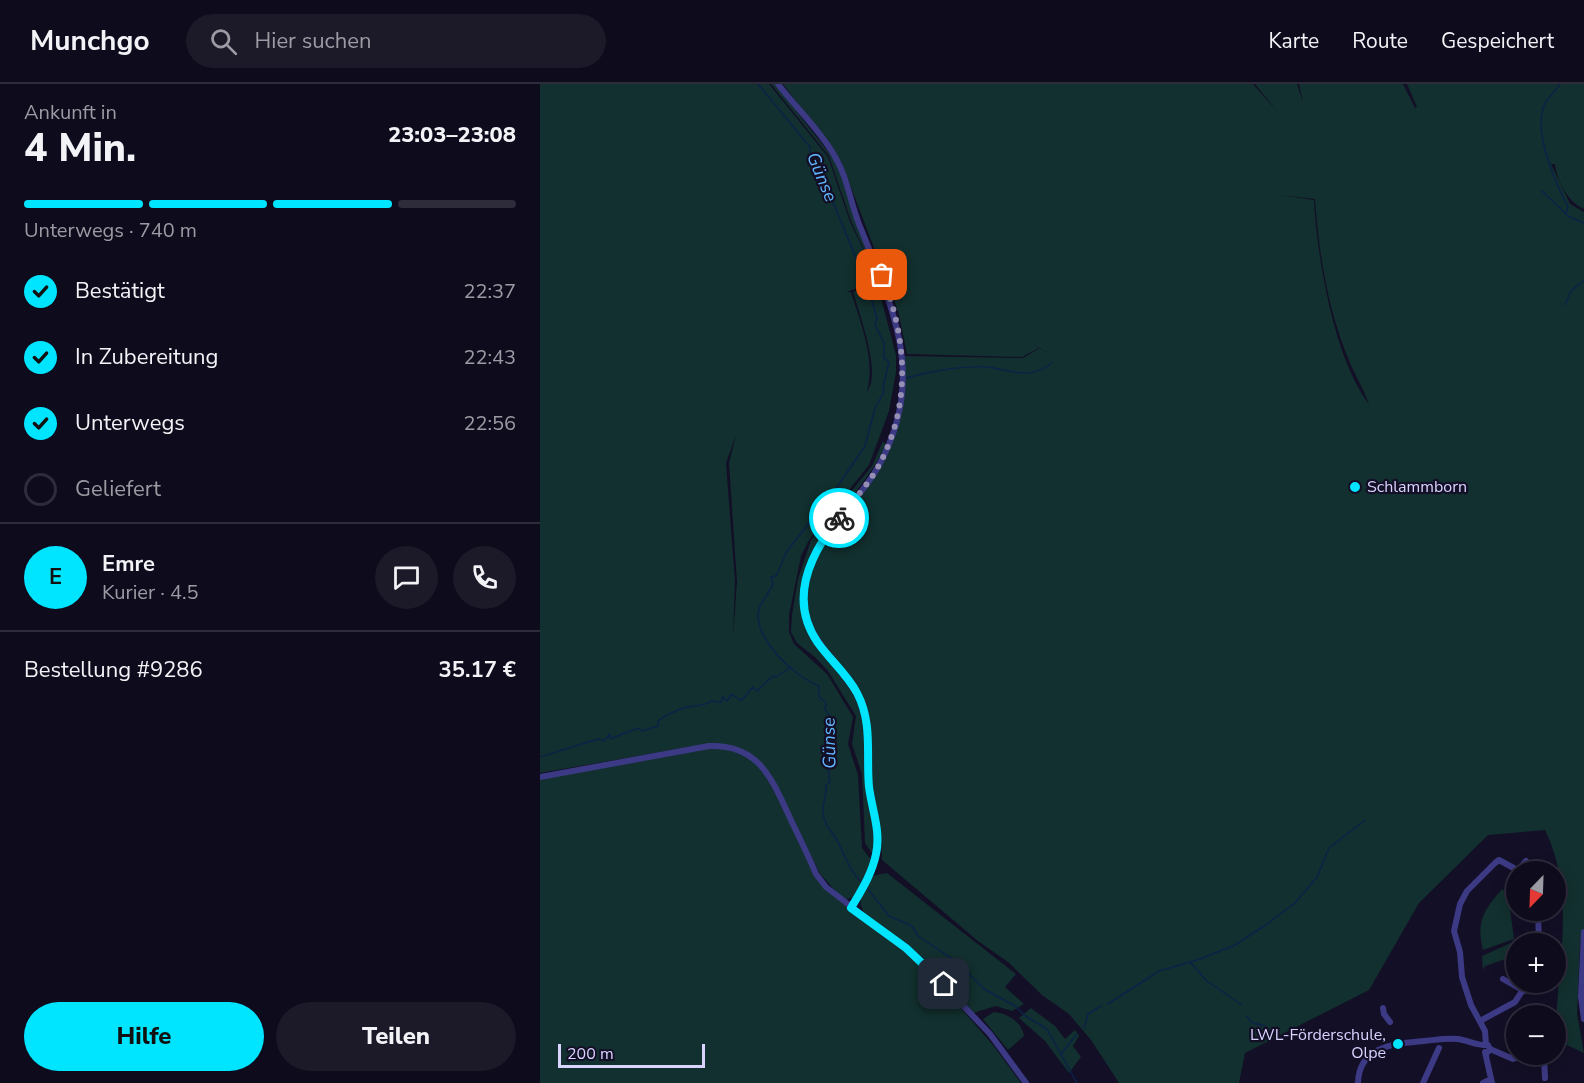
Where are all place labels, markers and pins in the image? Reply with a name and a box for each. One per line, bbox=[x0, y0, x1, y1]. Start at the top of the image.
pin bbox=[856, 249, 907, 300]
place label: Schlammborn bbox=[1367, 476, 1467, 498]
marker: Schlammborn bbox=[1348, 480, 1362, 494]
pin bbox=[918, 958, 969, 1009]
place label: LWL-Förderschule, Olpe bbox=[1250, 1024, 1386, 1064]
marker: LWL-Förderschule, Olpe bbox=[1391, 1037, 1405, 1051]

